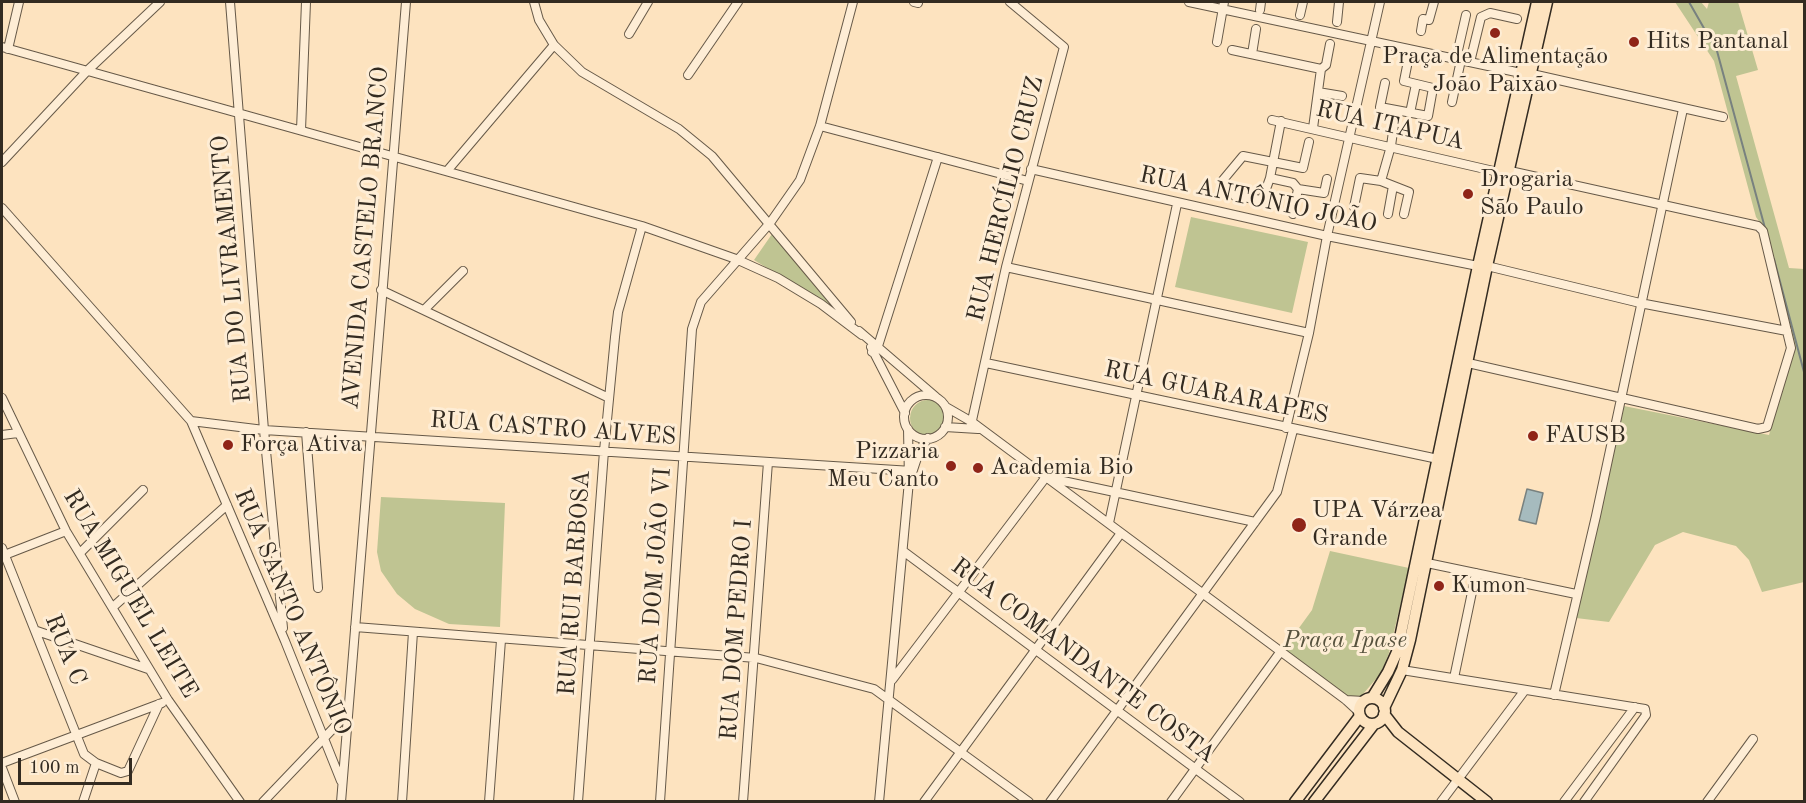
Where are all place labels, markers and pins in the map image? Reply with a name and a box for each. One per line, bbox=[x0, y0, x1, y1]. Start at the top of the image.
marker: Praça de Alimentação João Paixão bbox=[1488, 26, 1502, 40]
place label: Hits Pantanal bbox=[1646, 28, 1789, 56]
marker: Hits Pantanal bbox=[1627, 35, 1641, 49]
place label: Praça de Alimentação João Paixão bbox=[1382, 43, 1608, 99]
place label: Drogaria São Paulo bbox=[1480, 166, 1584, 222]
marker: Drogaria São Paulo bbox=[1461, 187, 1475, 201]
place label: FAUSB bbox=[1545, 422, 1626, 450]
marker: FAUSB bbox=[1526, 429, 1540, 443]
place label: Força Ativa bbox=[240, 431, 362, 459]
marker: Força Ativa bbox=[221, 438, 235, 452]
place label: Pizzaria Meu Canto bbox=[827, 438, 939, 494]
place label: Academia Bio bbox=[990, 454, 1133, 482]
marker: Pizzaria Meu Canto bbox=[944, 459, 958, 473]
marker: Academia Bio bbox=[971, 461, 985, 475]
place label: UPA Várzea Grande bbox=[1312, 497, 1442, 553]
marker: UPA Várzea Grande bbox=[1290, 516, 1308, 534]
place label: Kumon bbox=[1451, 572, 1526, 600]
marker: Kumon bbox=[1432, 579, 1446, 593]

